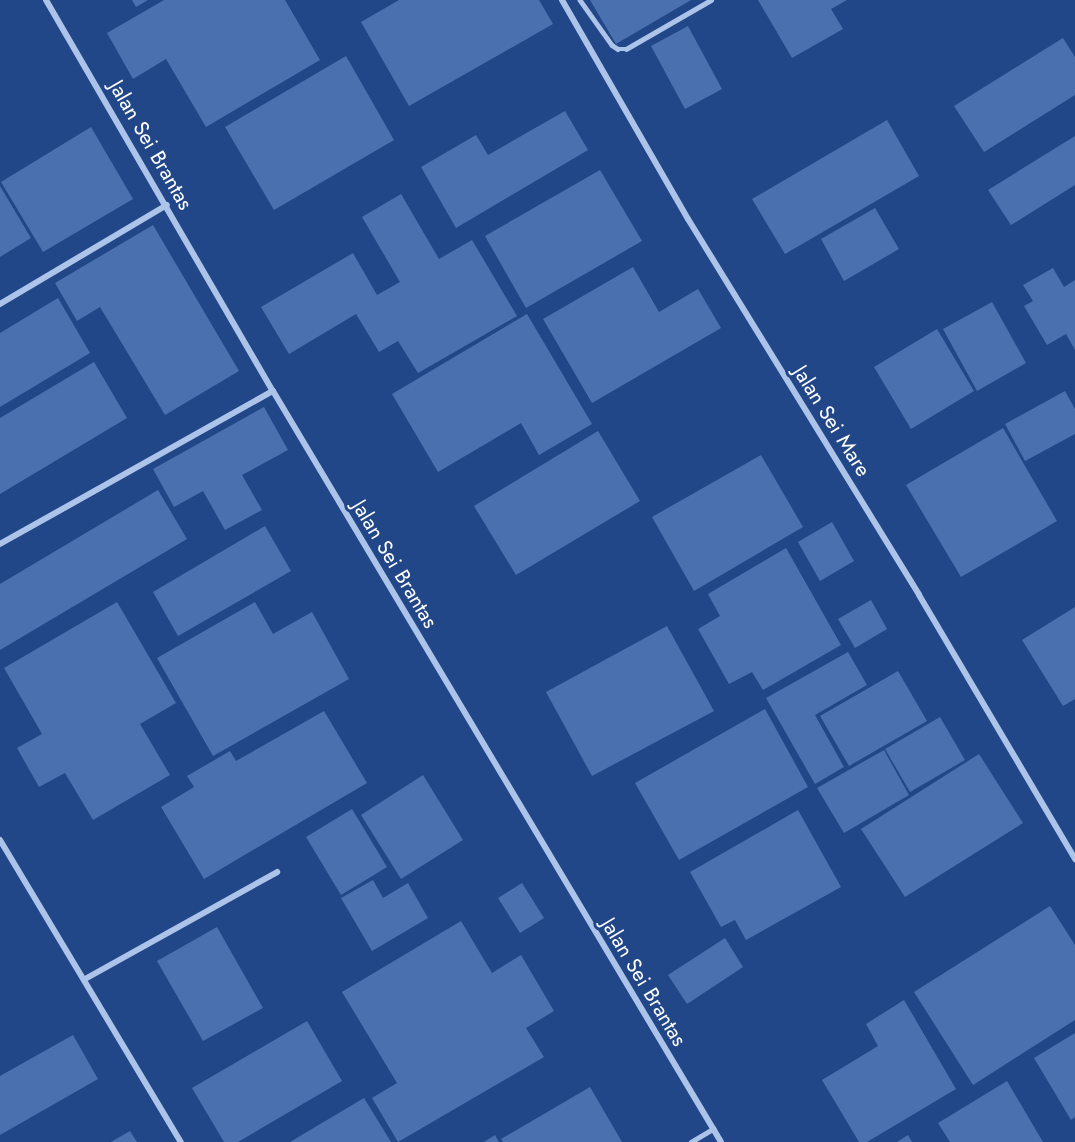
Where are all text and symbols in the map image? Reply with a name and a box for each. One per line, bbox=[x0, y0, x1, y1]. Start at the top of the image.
street label: Jalan Sei Brantas bbox=[104, 76, 198, 214]
street label: Jalan Sei Mare bbox=[788, 361, 876, 481]
street label: Jalan Sei Brantas bbox=[347, 495, 443, 633]
street label: Jalan Sei Brantas bbox=[596, 913, 692, 1051]

